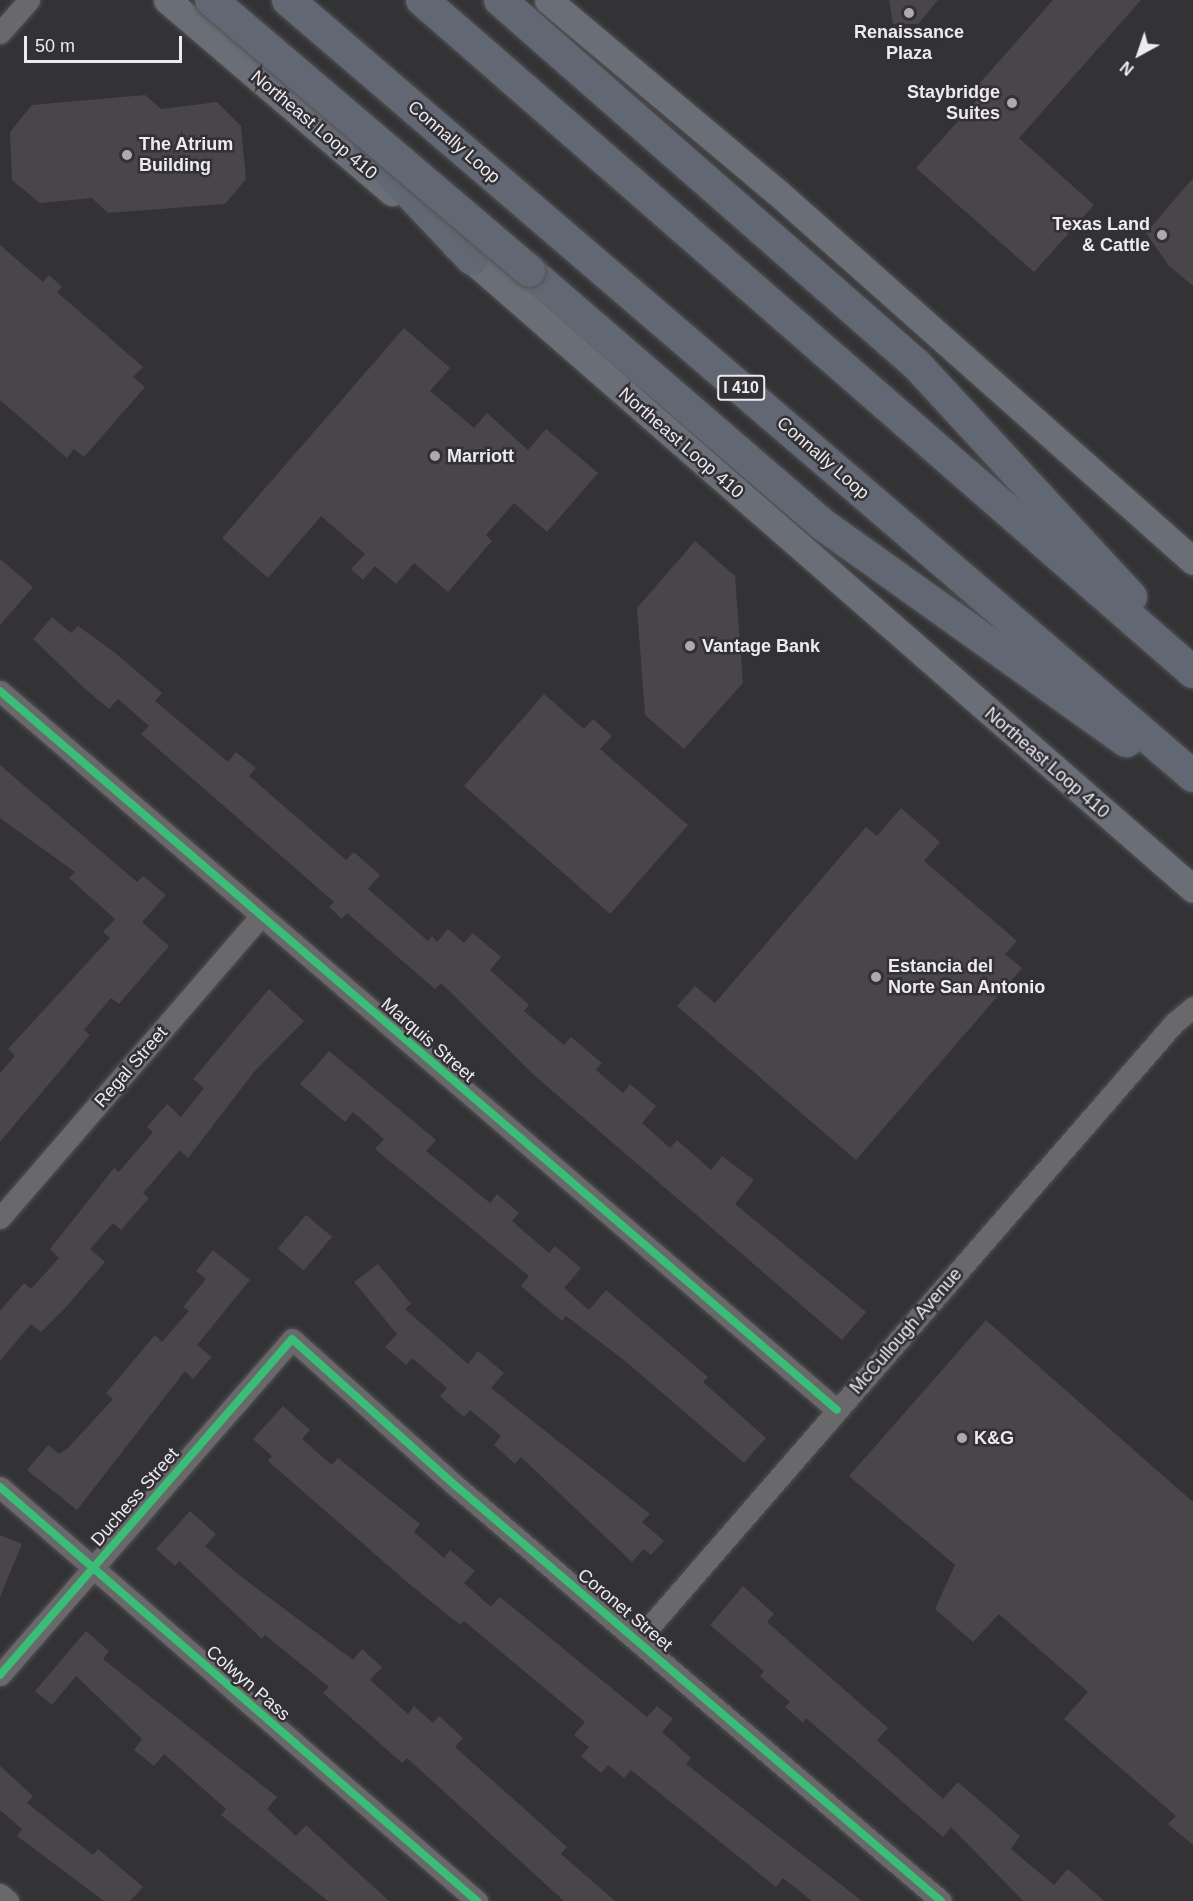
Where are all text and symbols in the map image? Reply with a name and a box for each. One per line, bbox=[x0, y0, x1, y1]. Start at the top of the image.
marker: Renaissance Plaza bbox=[902, 6, 916, 20]
place label: Renaissance Plaza bbox=[854, 22, 964, 64]
scale bar bbox=[27, 24, 184, 62]
north arrow bbox=[1109, 24, 1169, 84]
text: 50 m bbox=[35, 36, 75, 56]
text: N bbox=[1117, 58, 1137, 78]
street label: Northeast Loop 410 bbox=[246, 66, 382, 184]
place label: Staybridge Suites bbox=[907, 82, 1000, 124]
street label: Connally Loop bbox=[403, 96, 505, 188]
marker: Staybridge Suites bbox=[1005, 96, 1019, 110]
place label: The Atrium Building bbox=[139, 134, 234, 176]
marker: The Atrium Building bbox=[120, 148, 134, 162]
place label: Texas Land & Cattle bbox=[1052, 214, 1150, 256]
marker: Texas Land & Cattle bbox=[1155, 228, 1169, 242]
road number: I 410 bbox=[717, 375, 765, 401]
street label: Northeast Loop 410 bbox=[614, 383, 748, 503]
street label: Connally Loop bbox=[772, 412, 874, 504]
place label: Marriott bbox=[447, 445, 514, 467]
marker: Marriott bbox=[428, 449, 442, 463]
place label: Vantage Bank bbox=[702, 635, 820, 657]
marker: Vantage Bank bbox=[683, 639, 697, 653]
street label: Northeast Loop 410 bbox=[980, 703, 1114, 823]
place label: Estancia del Norte San Antonio bbox=[888, 956, 1046, 998]
marker: Estancia del Norte San Antonio bbox=[869, 970, 883, 984]
street label: Marquis Street bbox=[377, 993, 479, 1087]
street label: Regal Street bbox=[90, 1022, 172, 1112]
street label: McCullough Avenue bbox=[845, 1263, 967, 1399]
place label: K&G bbox=[974, 1427, 1014, 1449]
marker: K&G bbox=[955, 1431, 969, 1445]
street label: Duchess Street bbox=[86, 1443, 184, 1551]
street label: Coronet Street bbox=[573, 1564, 677, 1656]
street label: Colwyn Pass bbox=[202, 1641, 294, 1725]

